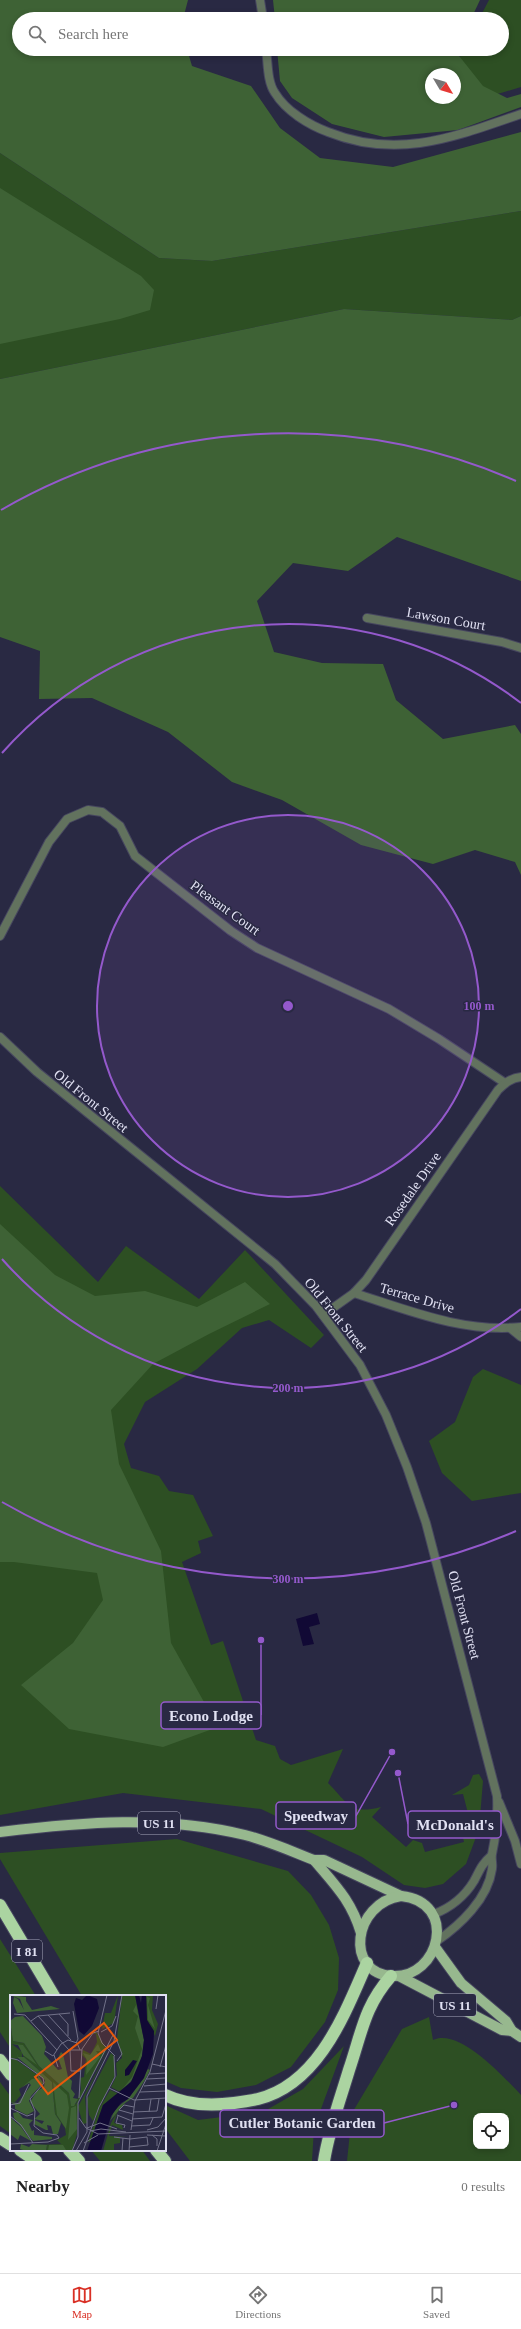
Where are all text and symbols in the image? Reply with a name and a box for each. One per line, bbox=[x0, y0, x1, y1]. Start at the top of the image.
search box bbox=[12, 12, 509, 56]
icon: search bbox=[26, 23, 48, 45]
text: Search here bbox=[58, 26, 128, 42]
north arrow bbox=[425, 68, 461, 104]
street label: Lawson Court bbox=[405, 605, 487, 633]
street label: Pleasant Court bbox=[187, 878, 263, 938]
centre of rings bbox=[281, 999, 295, 1013]
text: 100 m bbox=[464, 999, 495, 1013]
street label: Old Front Street bbox=[51, 1067, 131, 1136]
street label: Rosedale Drive bbox=[382, 1149, 444, 1229]
street label: Old Front Street bbox=[302, 1275, 371, 1355]
street label: Terrace Drive bbox=[378, 1280, 456, 1316]
text: 200 m bbox=[273, 1381, 304, 1395]
street label: Old Front Street bbox=[445, 1569, 483, 1661]
text: 300 m bbox=[273, 1572, 304, 1586]
callout: Econo Lodge bbox=[161, 1702, 261, 1729]
text: Econo Lodge bbox=[169, 1708, 253, 1724]
callout: Speedway bbox=[276, 1802, 356, 1829]
text: Speedway bbox=[284, 1808, 349, 1824]
callout: McDonald's bbox=[408, 1811, 501, 1838]
road number: US 11 bbox=[138, 1812, 180, 1834]
text: McDonald's bbox=[416, 1817, 494, 1833]
road number: I 81 bbox=[12, 1940, 42, 1962]
road number: US 11 bbox=[434, 1994, 476, 2016]
inset map bbox=[10, 1995, 166, 2151]
callout: Cutler Botanic Garden bbox=[220, 2110, 384, 2137]
map controls bbox=[473, 2113, 509, 2149]
button: locate bbox=[473, 2113, 509, 2149]
text: Cutler Botanic Garden bbox=[228, 2115, 376, 2131]
text: Nearby bbox=[16, 2177, 70, 2196]
text: 0 results bbox=[461, 2179, 505, 2194]
tab: Map bbox=[71, 2284, 93, 2320]
tab: Directions bbox=[235, 2284, 281, 2320]
tab: Saved bbox=[423, 2284, 450, 2320]

